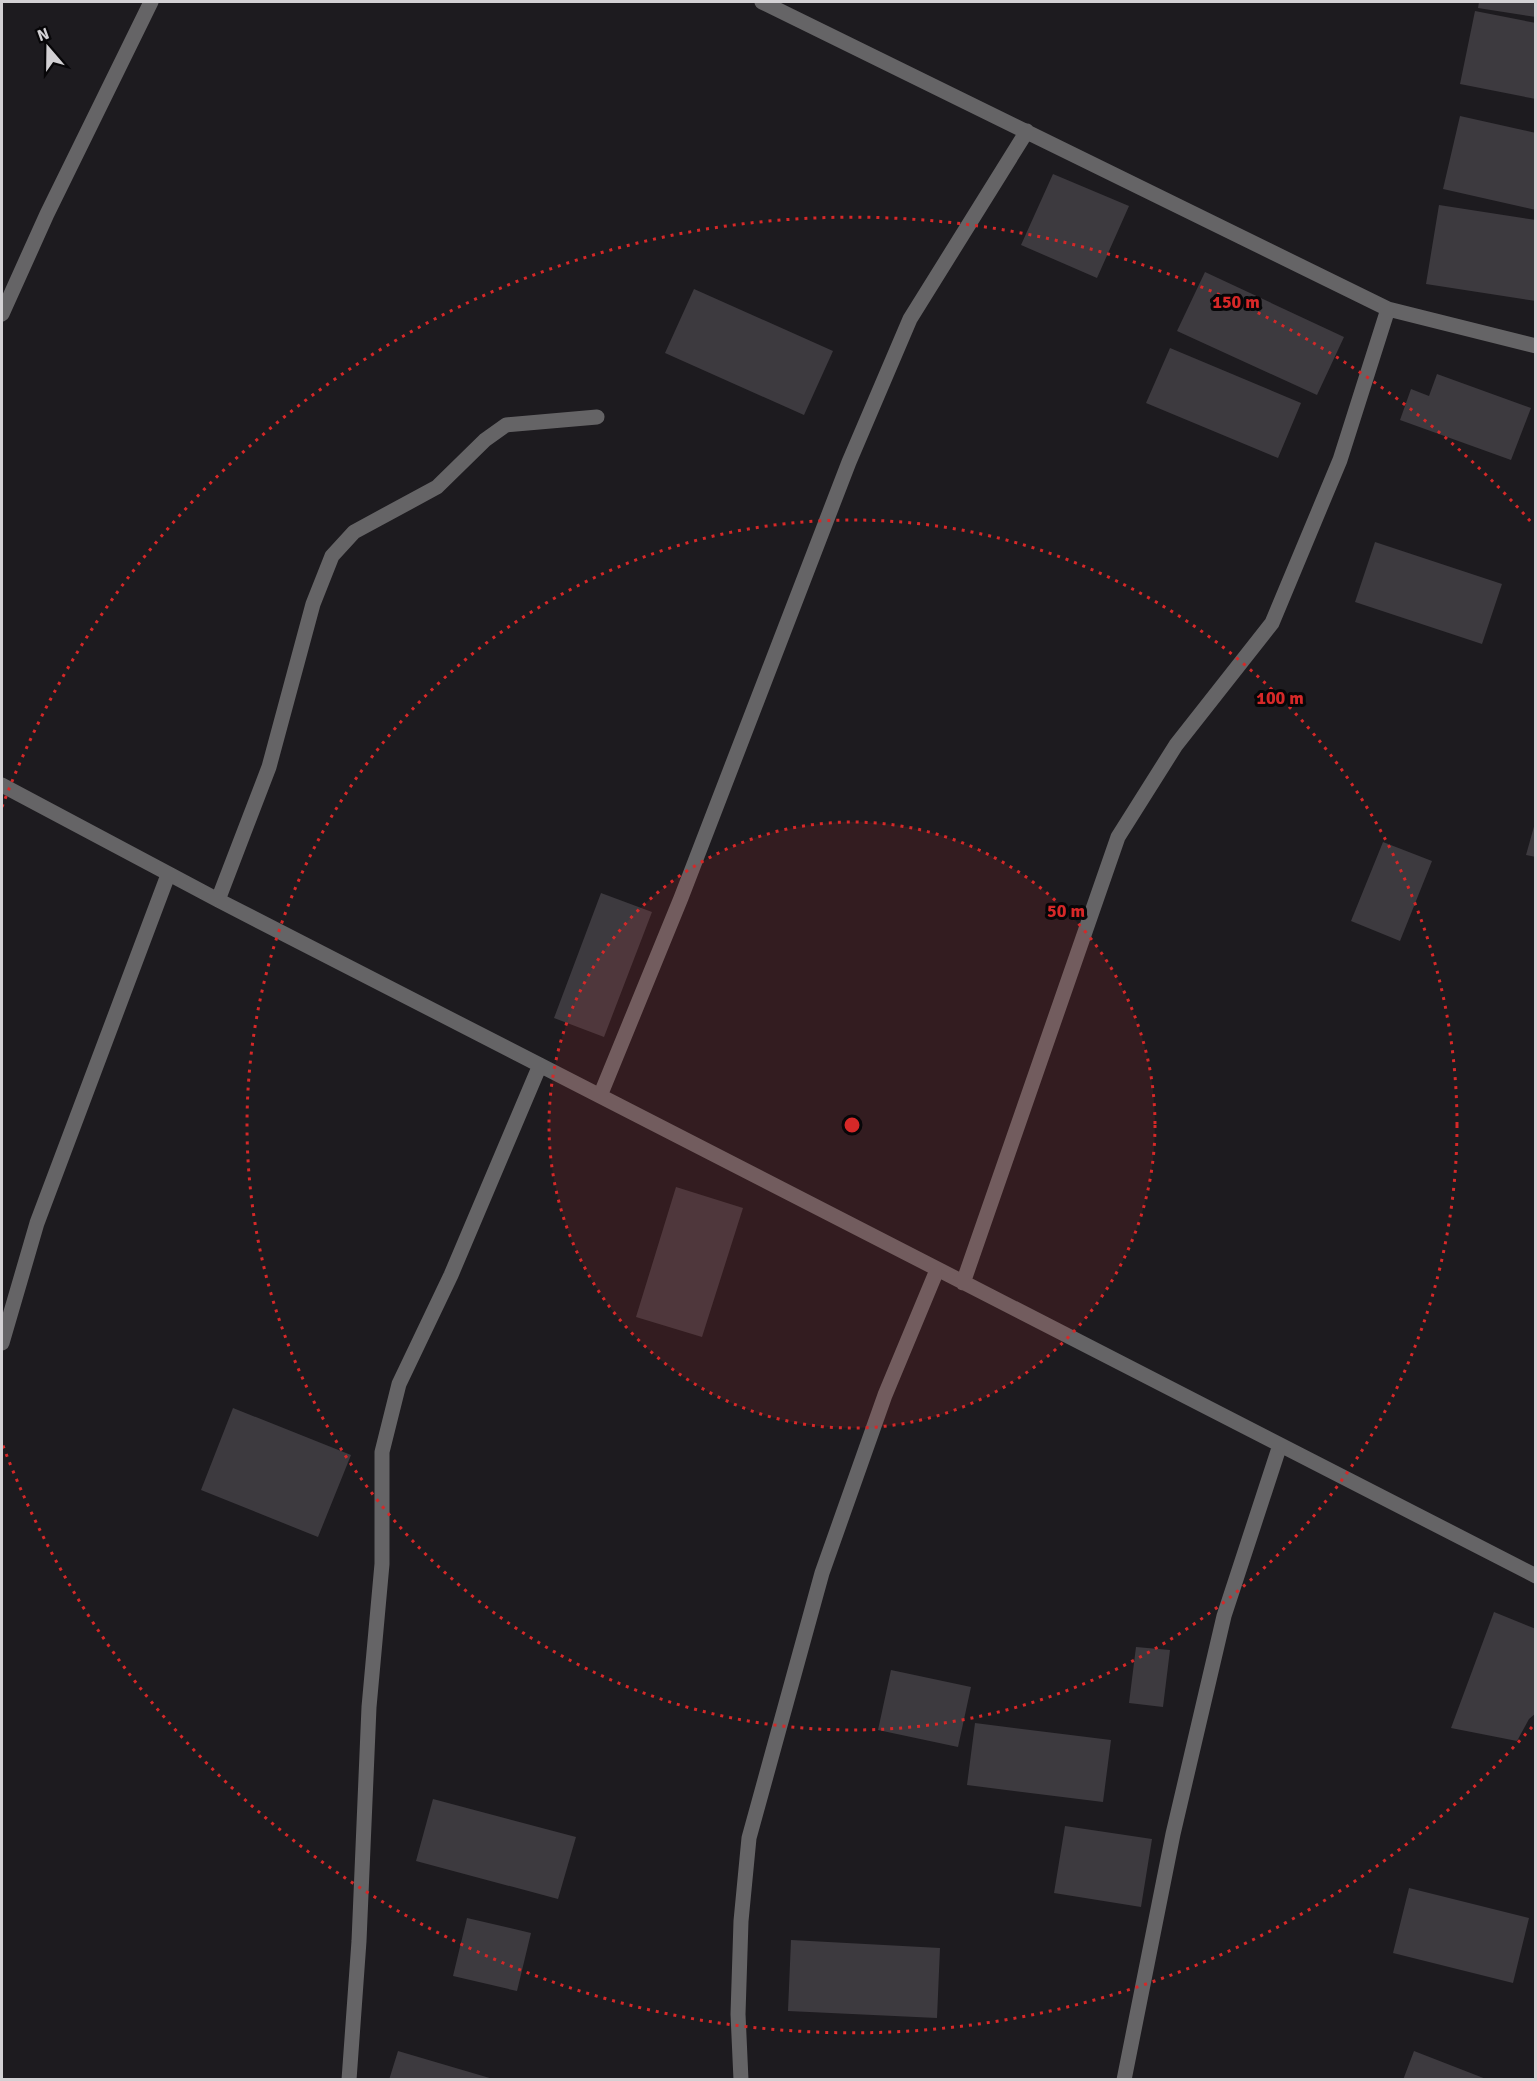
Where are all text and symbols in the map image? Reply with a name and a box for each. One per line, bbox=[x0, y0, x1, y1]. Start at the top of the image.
north arrow bbox=[18, 18, 78, 78]
text: N bbox=[35, 24, 52, 46]
text: 150 m bbox=[1212, 291, 1260, 313]
text: 100 m bbox=[1256, 687, 1304, 709]
text: 50 m bbox=[1047, 900, 1085, 922]
centre of rings bbox=[842, 1115, 862, 1135]

